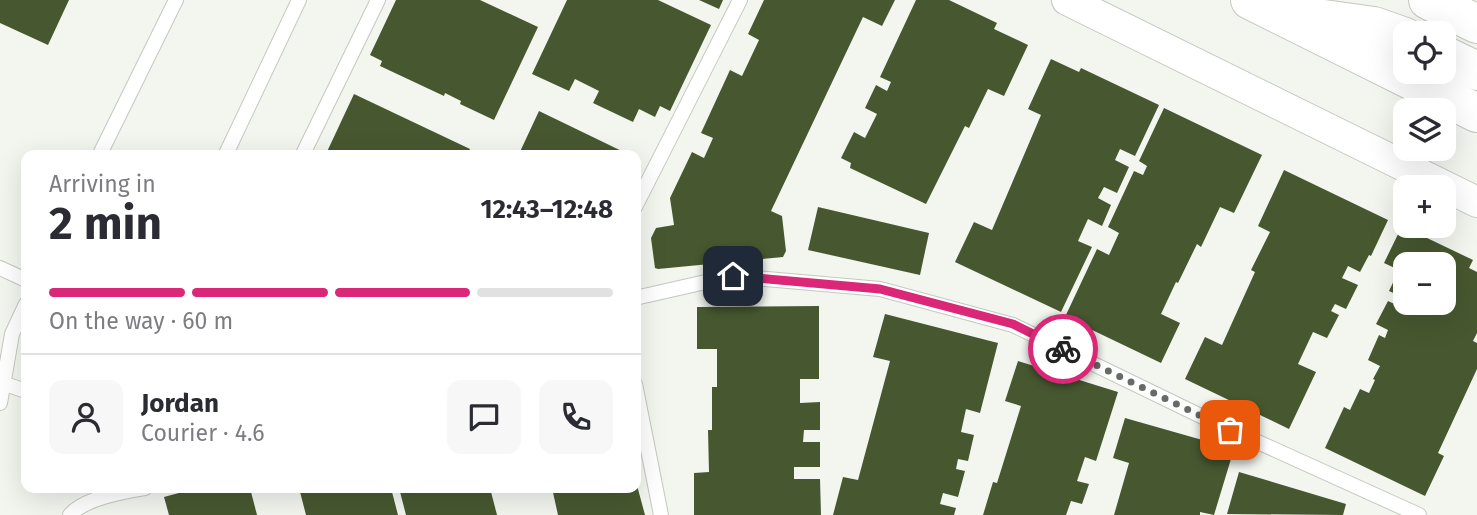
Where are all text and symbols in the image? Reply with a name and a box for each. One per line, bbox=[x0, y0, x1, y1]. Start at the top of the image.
map controls bbox=[1393, 21, 1456, 315]
button: locate bbox=[1393, 21, 1456, 84]
button: layers bbox=[1393, 98, 1456, 161]
text: Arriving in bbox=[49, 170, 156, 198]
button: + bbox=[1393, 175, 1456, 238]
text: 12:43–12:48 bbox=[480, 194, 613, 225]
text: 2 min bbox=[49, 196, 162, 251]
pin bbox=[703, 246, 763, 306]
button: − bbox=[1393, 252, 1456, 315]
icon: home bbox=[714, 257, 752, 295]
text: On the way · 60 m bbox=[49, 307, 233, 335]
courier bbox=[1028, 314, 1098, 384]
icon: bike bbox=[1044, 330, 1082, 368]
button: person bbox=[49, 380, 123, 454]
button: chat bbox=[447, 380, 521, 454]
button: phone bbox=[539, 380, 613, 454]
text: Jordan bbox=[141, 388, 219, 419]
pin bbox=[1200, 400, 1260, 460]
icon: bag bbox=[1211, 411, 1249, 449]
text: Courier · 4.6 bbox=[141, 419, 265, 447]

